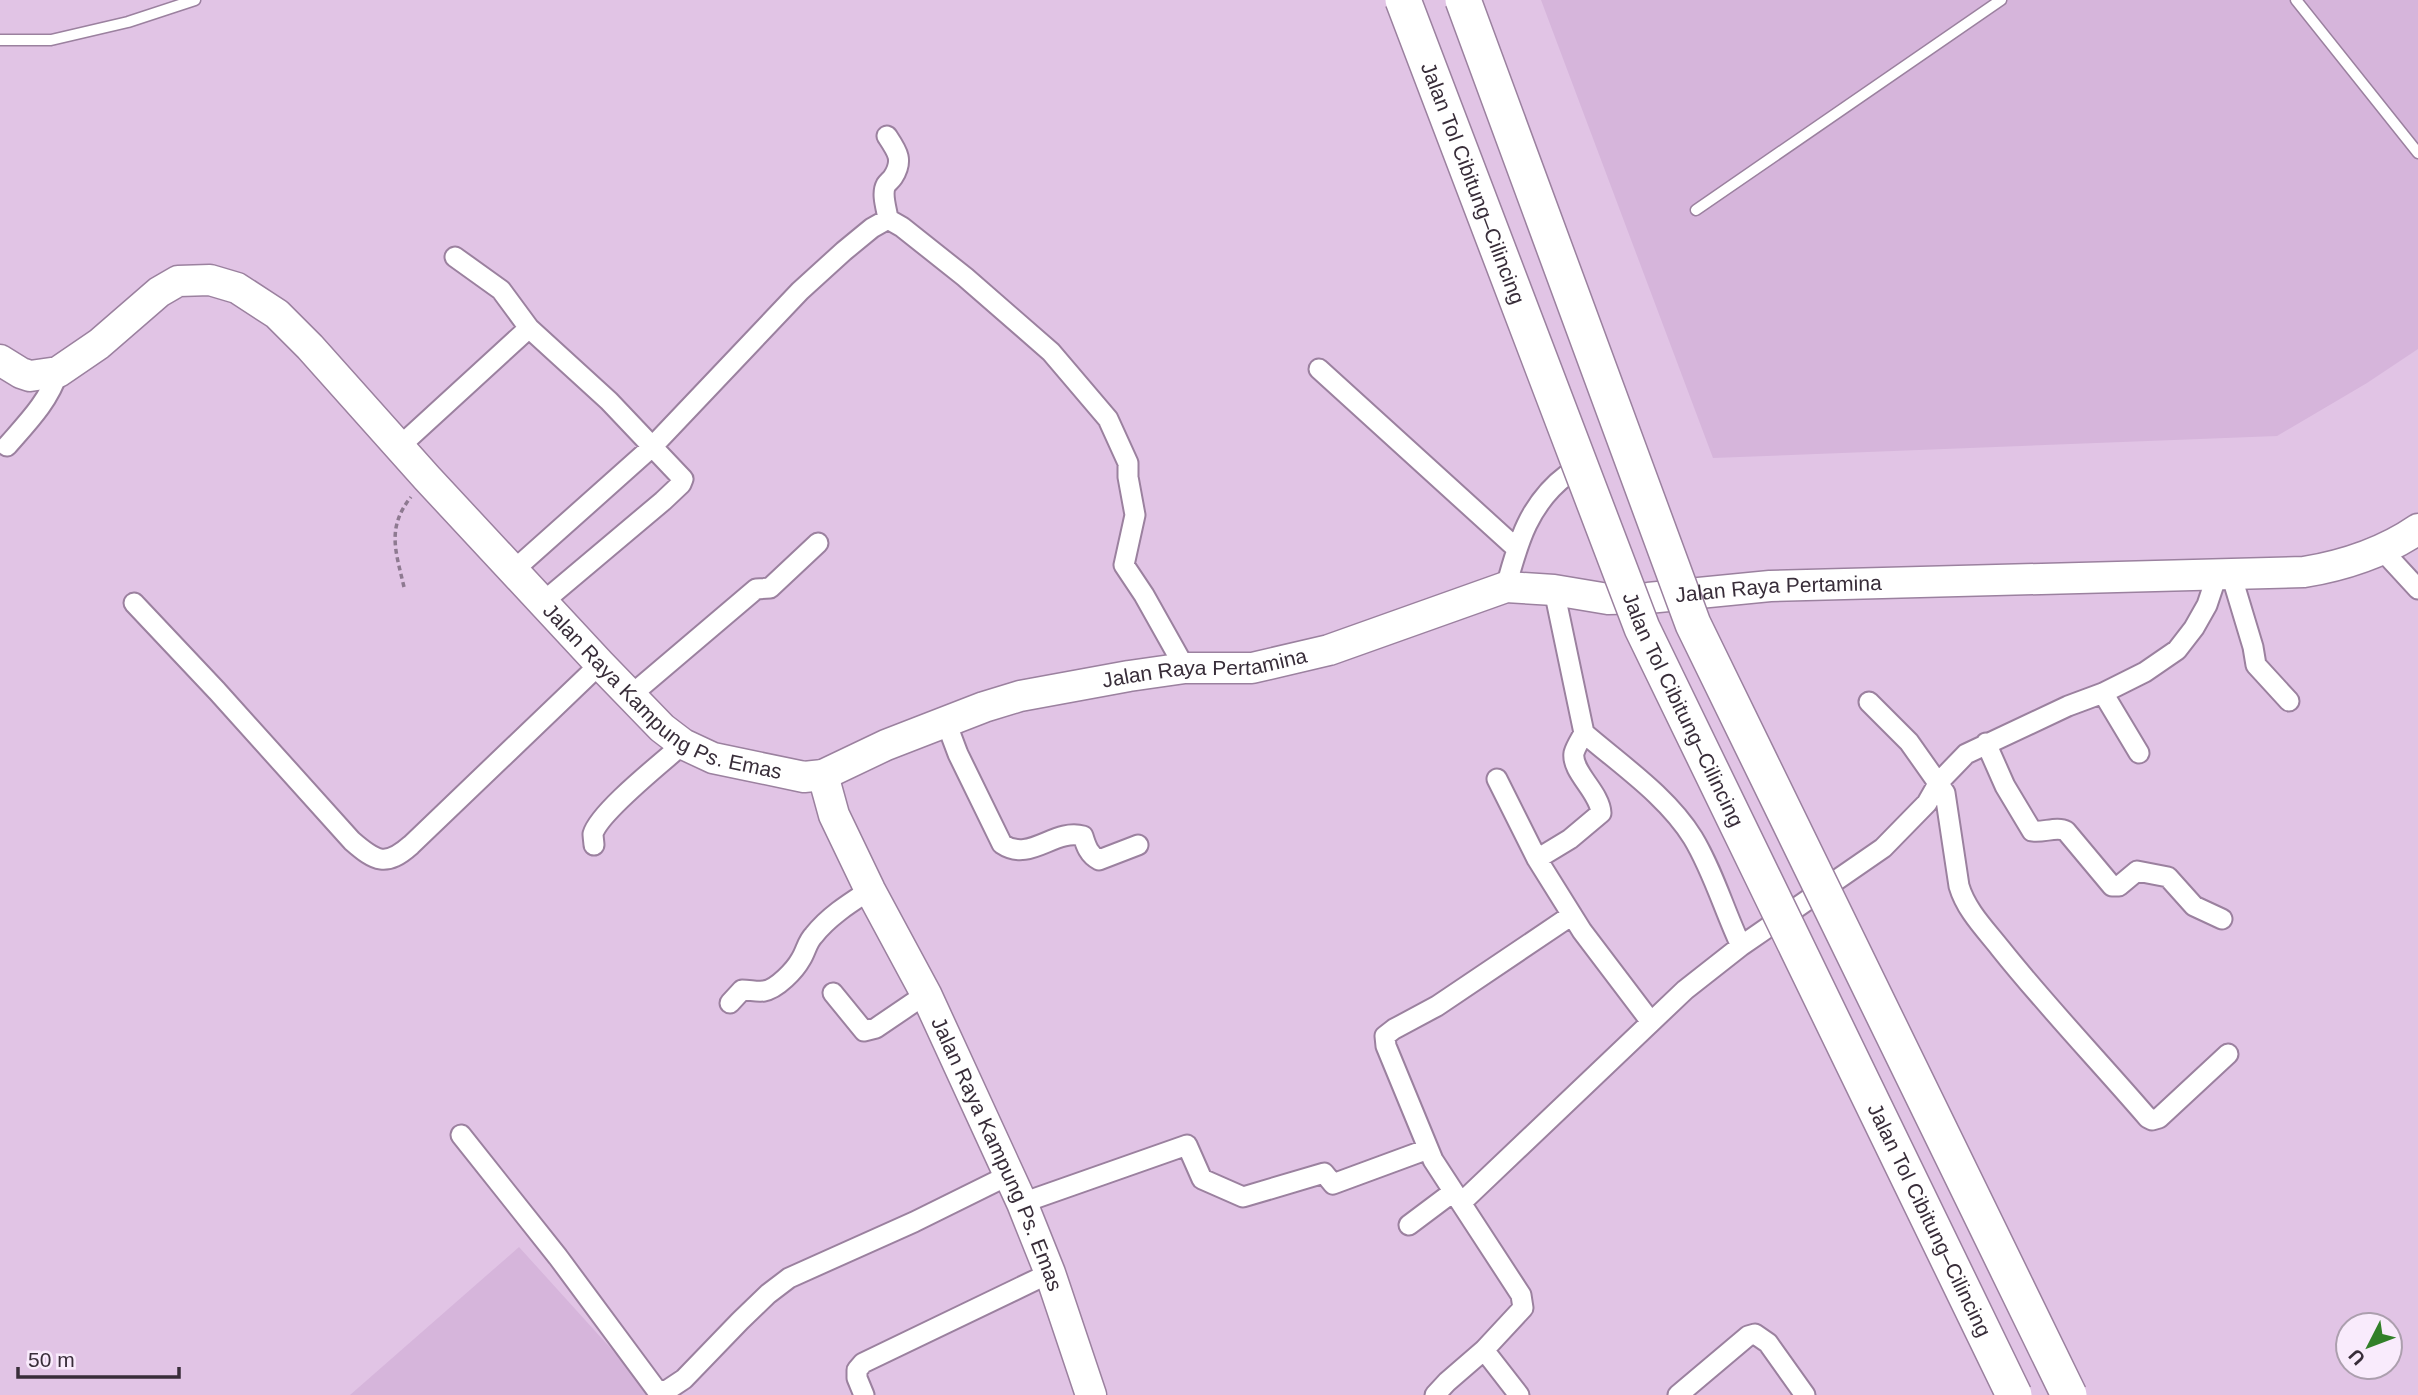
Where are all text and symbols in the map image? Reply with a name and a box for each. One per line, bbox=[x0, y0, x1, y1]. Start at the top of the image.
street label: Jalan Tol Cibitung–Cilincing bbox=[1417, 59, 1530, 307]
street label: Jalan Raya Pertamina bbox=[1674, 571, 1882, 606]
street label: Jalan Tol Cibitung–Cilincing bbox=[1618, 589, 1749, 830]
street label: Jalan Raya Kampung Ps. Emas bbox=[539, 599, 784, 783]
street label: Jalan Raya Pertamina bbox=[1100, 643, 1309, 692]
street label: Jalan Raya Kampung Ps. Emas bbox=[927, 1013, 1067, 1294]
street label: Jalan Tol Cibitung–Cilincing bbox=[1863, 1099, 1996, 1340]
north arrow bbox=[2334, 1311, 2404, 1381]
scale bar bbox=[18, 1336, 178, 1380]
text: U bbox=[2344, 1345, 2369, 1369]
text: 50 m bbox=[28, 1348, 75, 1371]

